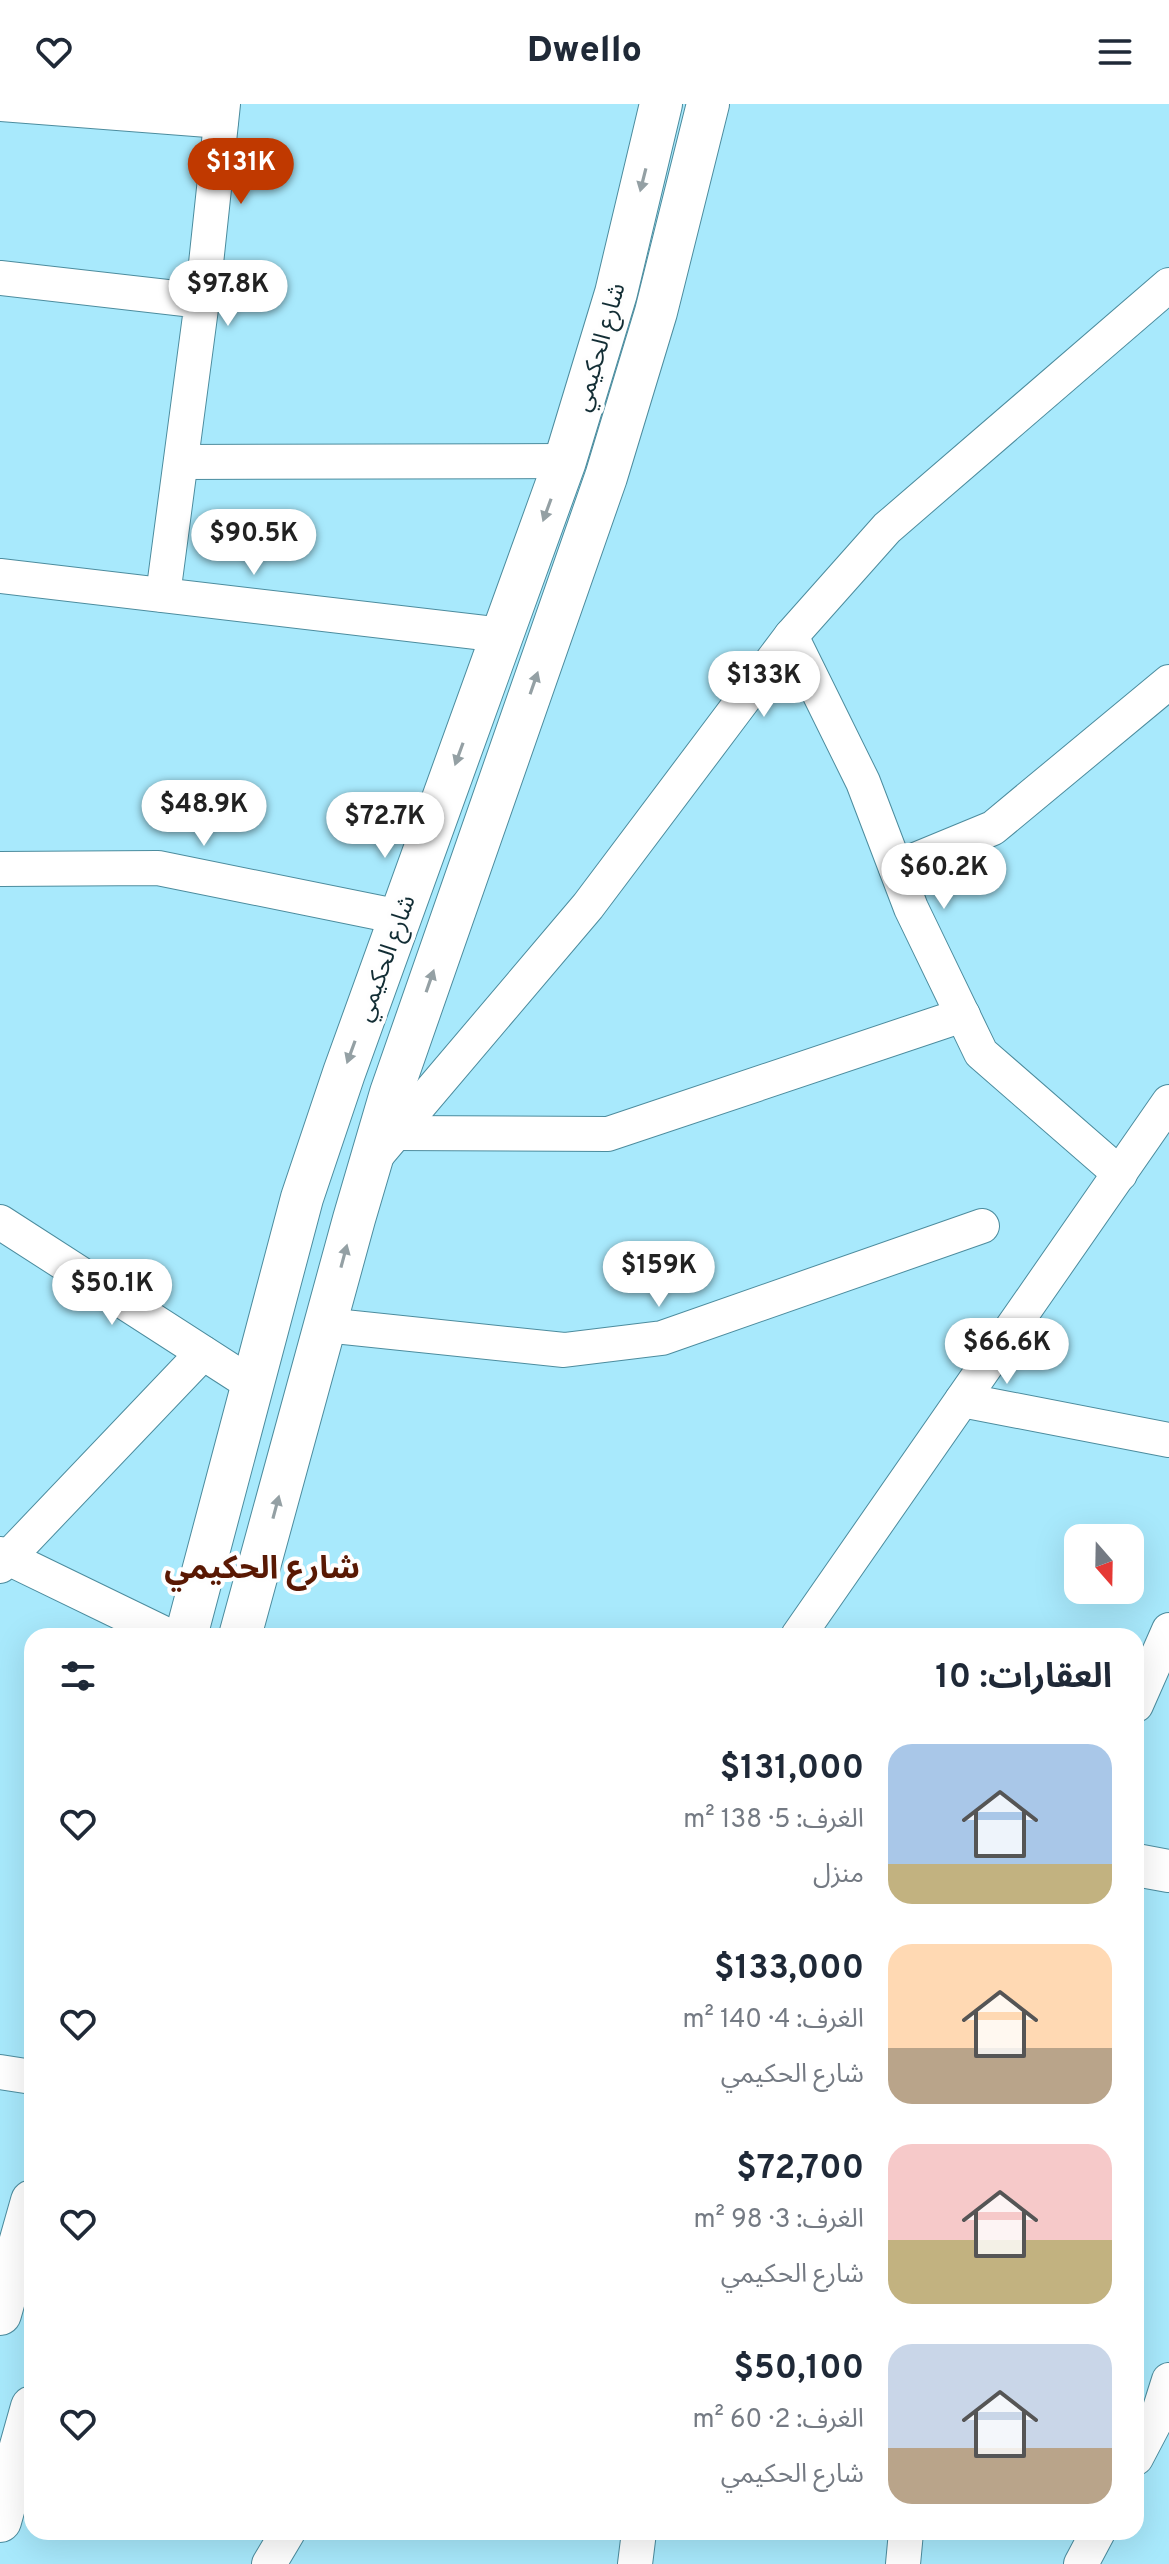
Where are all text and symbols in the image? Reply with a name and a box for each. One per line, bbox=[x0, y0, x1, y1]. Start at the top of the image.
text: Dwello bbox=[527, 29, 642, 75]
icon: heart bbox=[32, 30, 76, 74]
icon: menu bbox=[1093, 30, 1137, 74]
pin: $131K bbox=[185, 138, 297, 206]
text: $131K bbox=[206, 147, 276, 180]
one-way arrow bbox=[636, 167, 648, 192]
pin: $97.8K bbox=[163, 260, 293, 328]
text: $97.8K bbox=[187, 269, 269, 302]
street label: شارع الحكيمي bbox=[568, 280, 635, 416]
one-way arrow bbox=[540, 498, 553, 522]
pin: $90.5K bbox=[189, 509, 319, 577]
text: $90.5K bbox=[209, 518, 299, 551]
pin: $133K bbox=[708, 651, 820, 719]
text: $133K bbox=[726, 660, 802, 693]
one-way arrow bbox=[528, 671, 541, 695]
one-way arrow bbox=[452, 743, 464, 767]
pin: $48.9K bbox=[139, 780, 269, 848]
text: $48.9K bbox=[160, 789, 248, 822]
pin: $72.7K bbox=[320, 792, 450, 860]
text: $72.7K bbox=[344, 801, 426, 834]
pin: $60.2K bbox=[879, 843, 1009, 911]
text: $60.2K bbox=[899, 852, 989, 885]
street label: شارع الحكيمي bbox=[350, 891, 425, 1027]
one-way arrow bbox=[424, 969, 437, 993]
one-way arrow bbox=[345, 1040, 357, 1064]
pin: $159K bbox=[603, 1241, 715, 1309]
one-way arrow bbox=[338, 1243, 351, 1267]
text: $159K bbox=[621, 1250, 697, 1283]
pin: $50.1K bbox=[47, 1259, 177, 1327]
text: $50.1K bbox=[70, 1268, 154, 1301]
pin: $66.6K bbox=[942, 1318, 1072, 1386]
text: $66.6K bbox=[963, 1327, 1051, 1360]
one-way arrow bbox=[270, 1494, 282, 1519]
north arrow bbox=[1064, 1524, 1144, 1604]
map controls bbox=[1064, 1524, 1144, 1604]
district label: شارع الحكيمي bbox=[164, 1550, 360, 1592]
icon: filters bbox=[56, 1654, 100, 1698]
text: العقارات: 10 bbox=[935, 1657, 1112, 1700]
text: $131,000 bbox=[720, 1748, 864, 1791]
icon: home bbox=[952, 1776, 1048, 1872]
icon: heart bbox=[56, 1802, 100, 1846]
text: الغرف: 5 · 138 m² bbox=[683, 1804, 864, 1837]
text: منزل bbox=[813, 1859, 864, 1892]
text: $133,000 bbox=[714, 1948, 864, 1991]
icon: home bbox=[952, 1976, 1048, 2072]
icon: heart bbox=[56, 2002, 100, 2046]
text: الغرف: 4 · 140 m² bbox=[682, 2004, 864, 2037]
text: شارع الحكيمي bbox=[721, 2059, 864, 2092]
text: $72,700 bbox=[736, 2148, 864, 2191]
icon: home bbox=[952, 2176, 1048, 2272]
icon: heart bbox=[56, 2202, 100, 2246]
text: الغرف: 3 · 98 m² bbox=[694, 2204, 864, 2237]
text: شارع الحكيمي bbox=[721, 2259, 864, 2292]
text: $50,100 bbox=[734, 2348, 864, 2391]
icon: home bbox=[952, 2376, 1048, 2472]
icon: heart bbox=[56, 2402, 100, 2446]
text: الغرف: 2 · 60 m² bbox=[693, 2404, 864, 2437]
text: شارع الحكيمي bbox=[721, 2459, 864, 2492]

